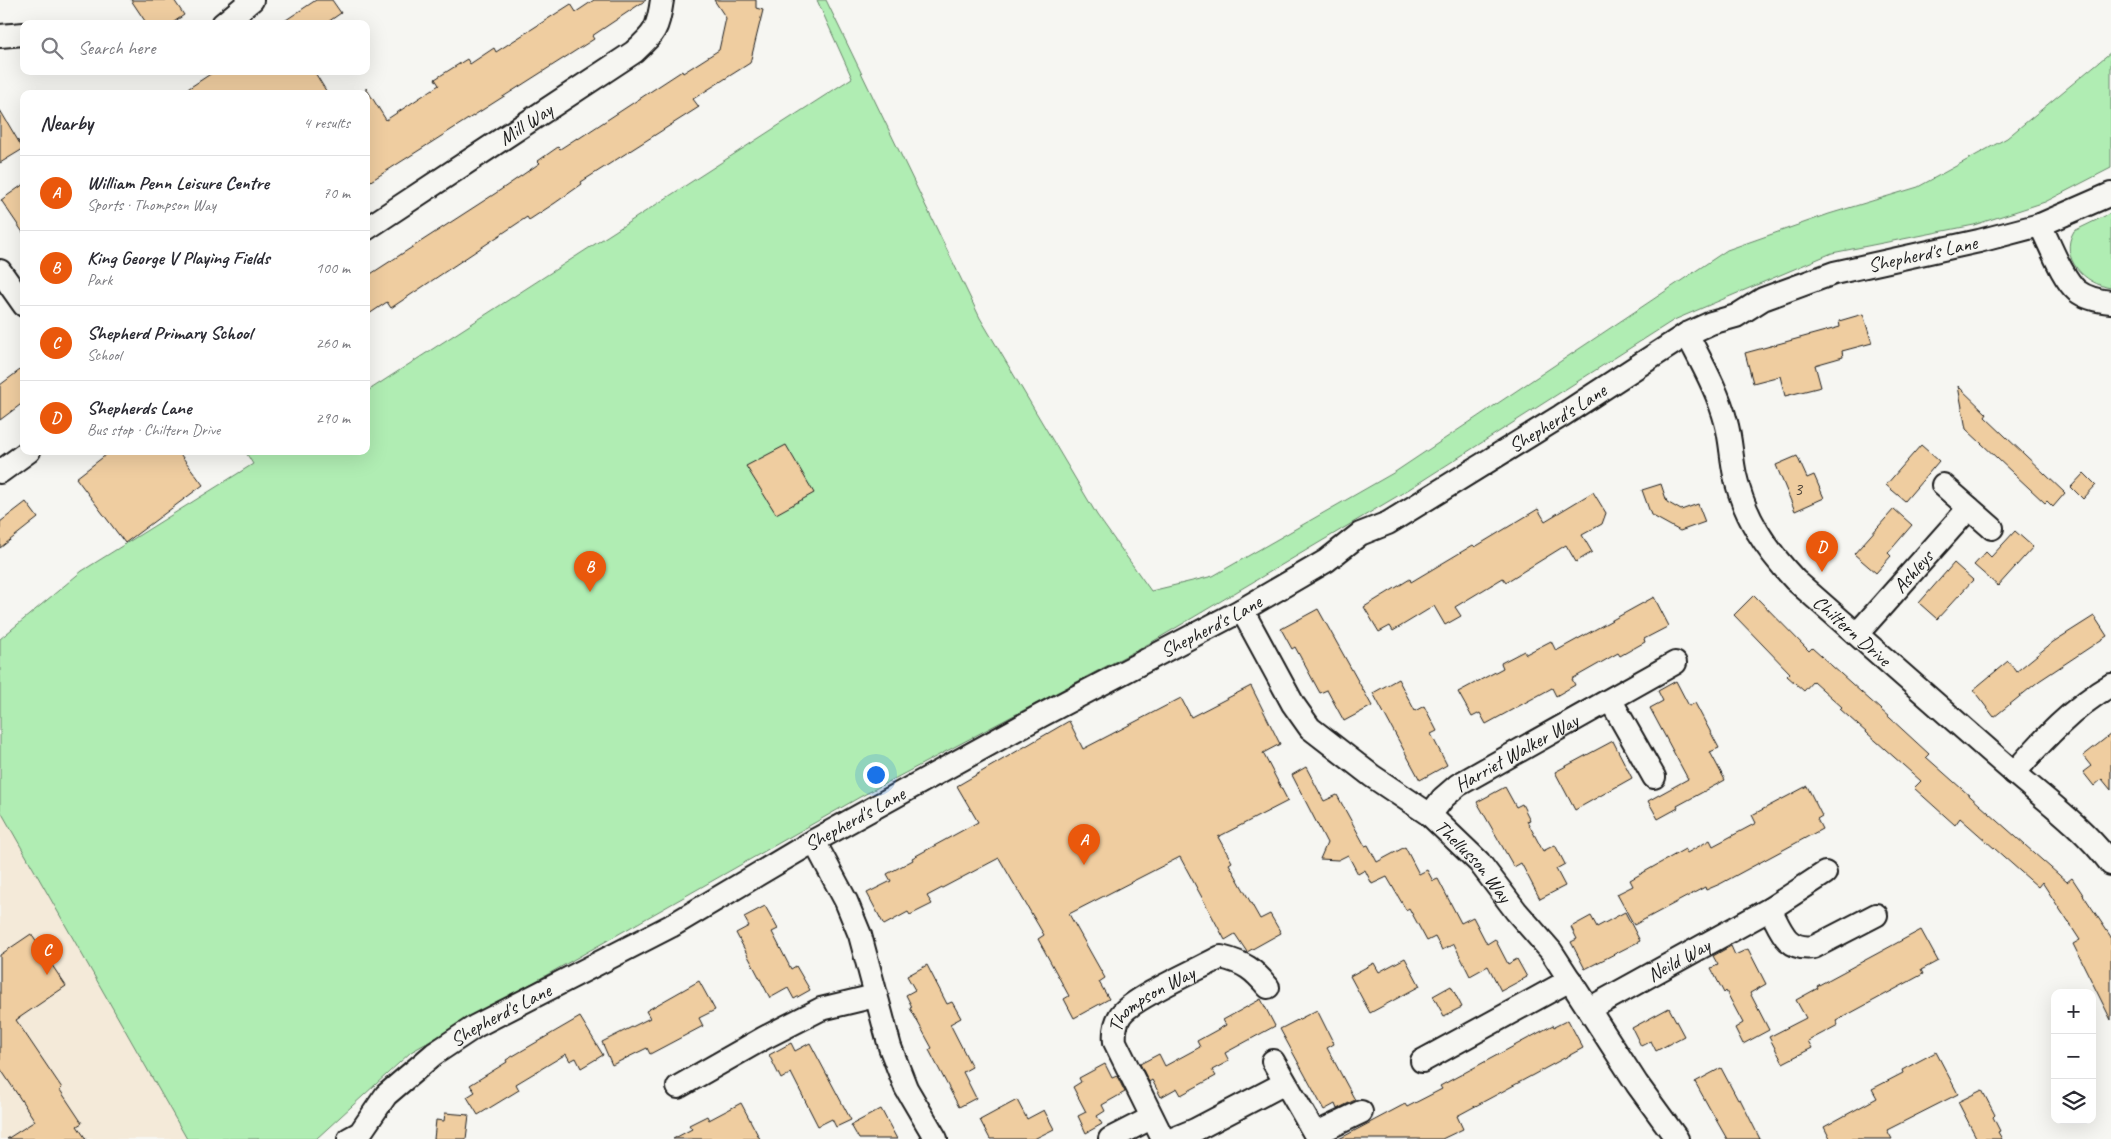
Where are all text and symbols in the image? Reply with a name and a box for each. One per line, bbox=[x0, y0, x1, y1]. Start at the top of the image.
search box bbox=[20, 20, 370, 75]
icon: search bbox=[38, 34, 66, 62]
text: Search here bbox=[78, 36, 155, 60]
street label: Mill Way bbox=[494, 96, 559, 150]
text: Nearby bbox=[40, 110, 93, 136]
text: 4 results bbox=[303, 113, 350, 133]
text: William Penn Leisure Centre bbox=[87, 171, 269, 195]
text: A bbox=[52, 183, 60, 203]
text: 70 m bbox=[323, 183, 350, 203]
text: Sports · Thompson Way bbox=[87, 195, 216, 215]
street label: Shepherd's Lane bbox=[1866, 229, 1981, 278]
text: King George V Playing Fields bbox=[87, 246, 270, 270]
text: B bbox=[52, 258, 60, 278]
text: 100 m bbox=[316, 258, 350, 278]
text: Park bbox=[87, 270, 112, 290]
text: Shepherd Primary School bbox=[87, 321, 252, 345]
text: C bbox=[52, 333, 60, 353]
text: 260 m bbox=[316, 333, 350, 353]
text: School bbox=[87, 345, 121, 365]
street label: Shepherd's Lane bbox=[1504, 377, 1612, 458]
text: Shepherds Lane bbox=[87, 396, 191, 420]
text: D bbox=[51, 408, 61, 428]
text: 290 m bbox=[316, 408, 350, 428]
text: Bus stop · Chiltern Drive bbox=[87, 420, 220, 440]
house number: 3 bbox=[1794, 478, 1804, 500]
pin: D bbox=[1806, 531, 1838, 572]
street label: Ashleys bbox=[1887, 543, 1940, 598]
pin: B bbox=[574, 551, 606, 592]
street label: Shepherd's Lane bbox=[1156, 588, 1267, 663]
street label: Chiltern Drive bbox=[1808, 589, 1898, 672]
street label: Harriet Walker Way bbox=[1450, 707, 1584, 797]
your location bbox=[863, 762, 889, 788]
street label: Shepherd's Lane bbox=[800, 780, 910, 856]
street label: Thellusson Way bbox=[1430, 814, 1519, 909]
pin: A bbox=[1068, 824, 1100, 865]
street label: Neild Way bbox=[1642, 931, 1716, 987]
pin: C bbox=[31, 934, 63, 975]
street label: Thompson Way bbox=[1102, 959, 1201, 1034]
street label: Shepherd's Lane bbox=[445, 977, 556, 1052]
map controls bbox=[2051, 989, 2096, 1124]
button: + bbox=[2051, 989, 2096, 1034]
button: − bbox=[2051, 1034, 2096, 1079]
button: layers bbox=[2051, 1079, 2096, 1124]

